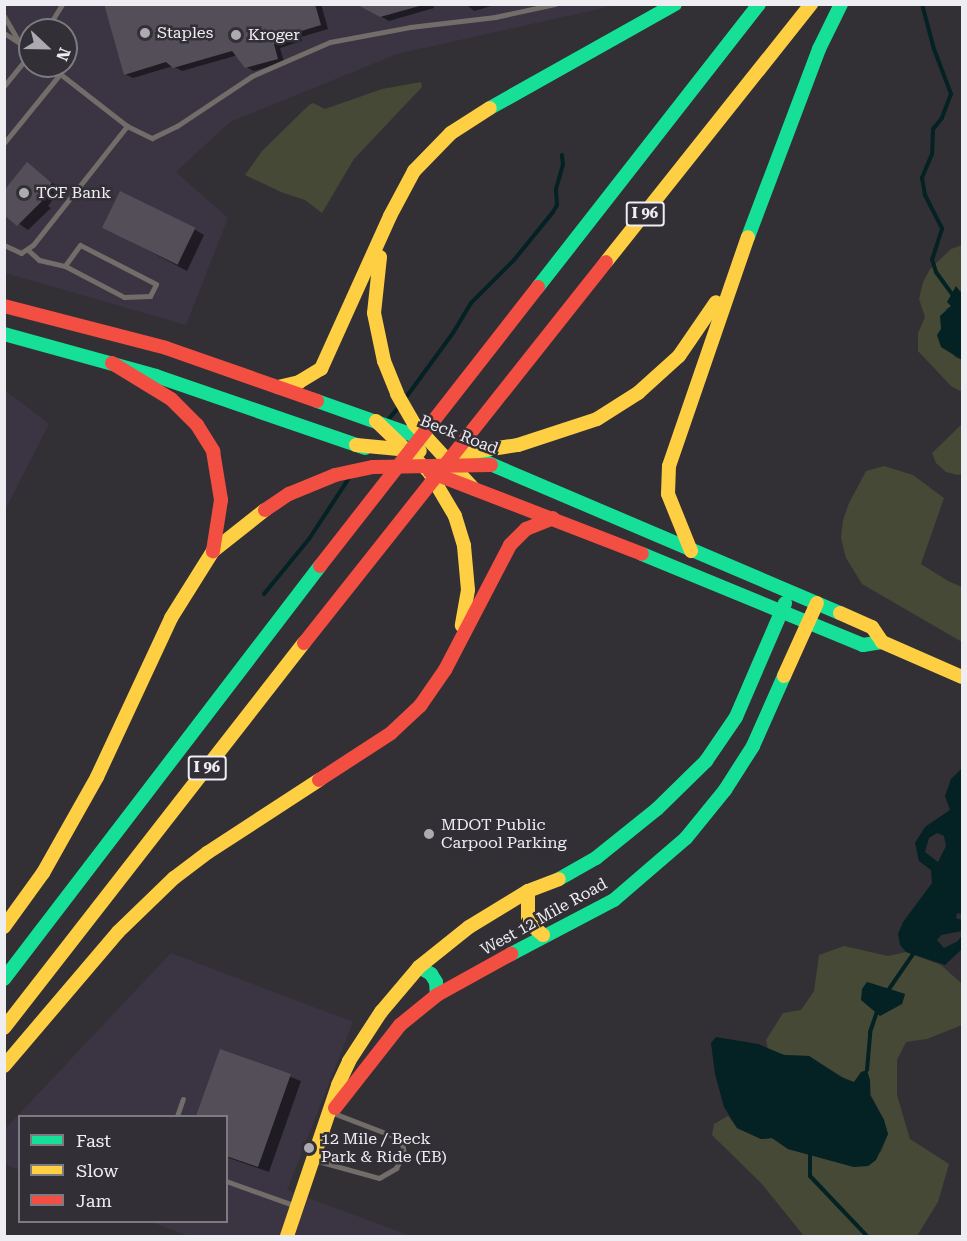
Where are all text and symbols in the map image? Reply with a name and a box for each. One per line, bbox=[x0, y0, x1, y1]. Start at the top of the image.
north arrow bbox=[18, 18, 78, 78]
place label: Staples bbox=[157, 23, 213, 43]
place label: Kroger bbox=[248, 25, 300, 45]
marker: Staples bbox=[138, 26, 152, 40]
marker: Kroger bbox=[229, 28, 243, 42]
text: N bbox=[52, 45, 74, 63]
place label: TCF Bank bbox=[36, 183, 111, 203]
marker: TCF Bank bbox=[17, 186, 31, 200]
road number: I 96 bbox=[626, 202, 664, 226]
street label: Beck Road bbox=[417, 411, 501, 459]
road number: I 96 bbox=[188, 756, 226, 780]
place label: MDOT Public Carpool Parking bbox=[441, 815, 567, 853]
marker: MDOT Public Carpool Parking bbox=[422, 827, 436, 841]
street label: West 12 Mile Road bbox=[478, 874, 610, 960]
legend bbox=[18, 1115, 228, 1223]
place label: 12 Mile / Beck Park & Ride (EB) bbox=[321, 1129, 447, 1167]
text: Fast bbox=[76, 1130, 111, 1151]
marker: 12 Mile / Beck Park & Ride (EB) bbox=[302, 1141, 316, 1155]
text: Slow bbox=[76, 1160, 118, 1181]
text: Jam bbox=[76, 1190, 112, 1211]

